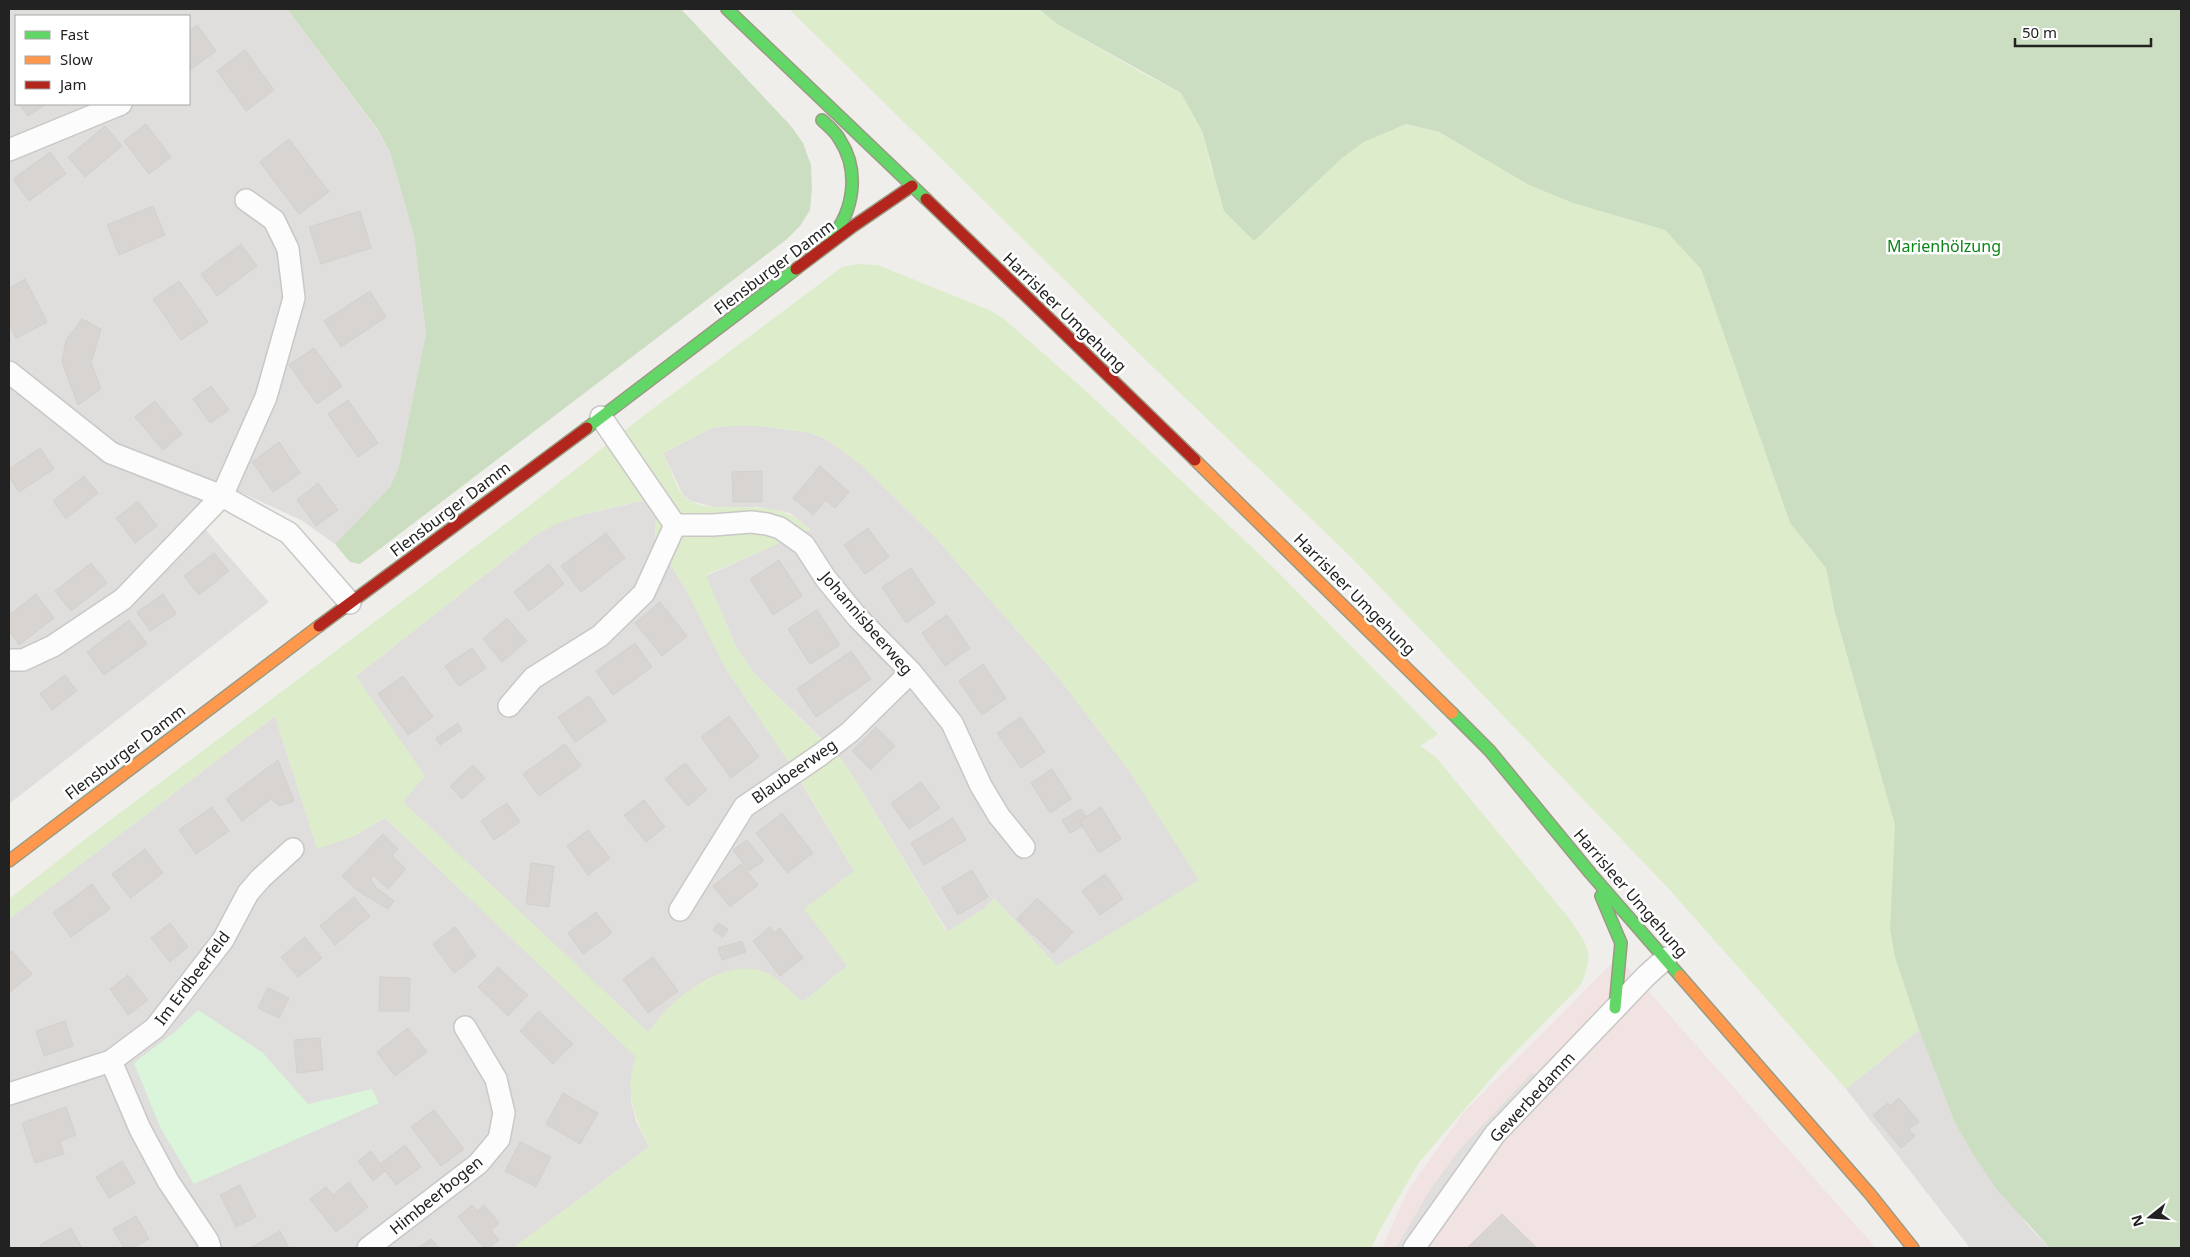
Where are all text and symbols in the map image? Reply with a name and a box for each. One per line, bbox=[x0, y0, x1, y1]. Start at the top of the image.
legend bbox=[15, 15, 190, 105]
scale bar bbox=[2015, 15, 2151, 47]
text: 50 m bbox=[2022, 22, 2057, 42]
text: Fast bbox=[60, 24, 89, 44]
text: Slow bbox=[60, 49, 93, 69]
text: Jam bbox=[58, 74, 87, 94]
street label: Flensburger Damm bbox=[709, 214, 839, 320]
park label: Marienhölzung bbox=[1887, 235, 2001, 257]
street label: Harrisleer Umgehung bbox=[998, 247, 1132, 377]
street label: Flensburger Damm bbox=[385, 456, 515, 562]
street label: Harrisleer Umgehung bbox=[1289, 528, 1421, 660]
street label: Johannisbeerweg bbox=[815, 565, 918, 679]
street label: Flensburger Damm bbox=[60, 699, 190, 805]
street label: Blaubeerweg bbox=[747, 733, 841, 809]
street label: Harrisleer Umgehung bbox=[1569, 824, 1693, 962]
street label: Im Erdbeerfeld bbox=[149, 926, 235, 1030]
street label: Gewerbedamm bbox=[1484, 1047, 1580, 1147]
street label: Himbeerbogen bbox=[385, 1151, 487, 1239]
north arrow bbox=[2125, 1192, 2175, 1242]
text: N bbox=[2126, 1213, 2148, 1229]

